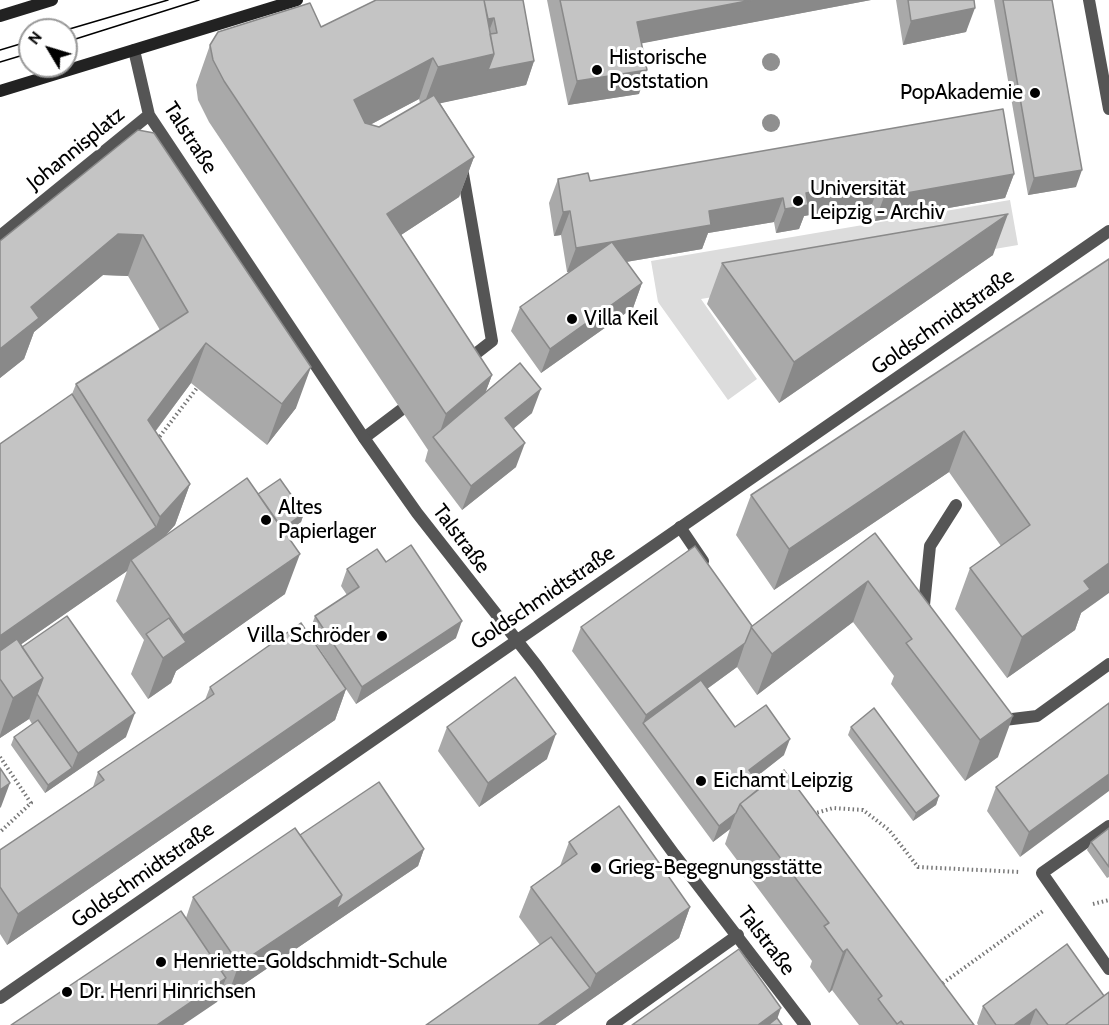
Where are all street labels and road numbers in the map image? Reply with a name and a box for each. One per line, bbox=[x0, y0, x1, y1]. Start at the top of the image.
street label: Talstraße bbox=[158, 98, 222, 178]
street label: Johannisplatz bbox=[22, 102, 130, 196]
street label: Goldschmidtstraße bbox=[867, 263, 1019, 381]
street label: Talstraße bbox=[427, 499, 495, 579]
street label: Goldschmidtstraße bbox=[466, 540, 620, 656]
street label: Goldschmidtstraße bbox=[67, 816, 219, 934]
street label: Talstraße bbox=[732, 901, 800, 981]

